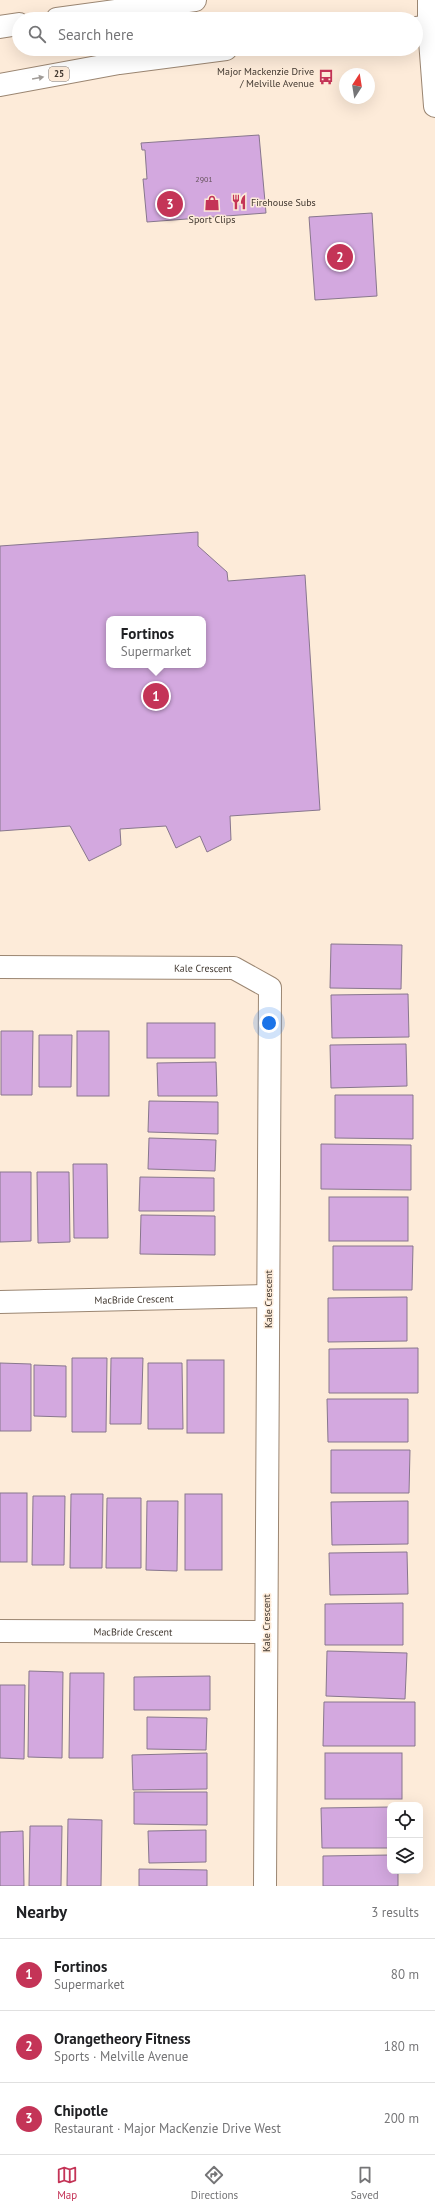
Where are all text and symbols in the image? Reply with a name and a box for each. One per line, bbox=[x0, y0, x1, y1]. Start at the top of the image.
search box bbox=[12, 12, 423, 56]
icon: search bbox=[26, 23, 48, 45]
text: Search here bbox=[58, 25, 134, 44]
place label: Major Mackenzie Drive / Melville Avenue bbox=[217, 65, 314, 90]
road number: 25 bbox=[49, 67, 69, 81]
bus stop icon: Major Mackenzie Drive / Melville Avenue bbox=[317, 68, 335, 86]
north arrow bbox=[339, 68, 375, 104]
one-way arrow bbox=[32, 75, 44, 81]
house number: 2901 bbox=[195, 174, 213, 184]
pin: 3 bbox=[157, 189, 183, 219]
restaurant icon: Firehouse Subs bbox=[230, 193, 248, 211]
shop icon: Sport Clips bbox=[203, 194, 221, 212]
place label: Firehouse Subs bbox=[251, 196, 316, 209]
place label: Sport Clips bbox=[189, 213, 235, 226]
pin: 2 bbox=[327, 242, 353, 272]
popup bbox=[106, 616, 206, 668]
text: Fortinos bbox=[121, 624, 174, 643]
text: Supermarket bbox=[121, 643, 191, 660]
pin: 1 bbox=[143, 681, 169, 711]
street label: Kale Crescent bbox=[174, 962, 233, 975]
your location bbox=[259, 1013, 279, 1033]
street label: Kale Crescent bbox=[262, 1269, 275, 1328]
street label: MacBride Crescent bbox=[94, 1292, 174, 1307]
street label: Kale Crescent bbox=[260, 1593, 273, 1652]
street label: MacBride Crescent bbox=[93, 1625, 173, 1639]
map controls bbox=[387, 1802, 423, 1874]
button: locate bbox=[387, 1802, 423, 1838]
button: layers bbox=[387, 1838, 423, 1874]
text: Nearby bbox=[16, 1901, 67, 1923]
text: 3 results bbox=[371, 1904, 419, 1921]
text: Fortinos bbox=[54, 1957, 107, 1976]
text: 1 bbox=[25, 1966, 33, 1983]
text: 80 m bbox=[391, 1966, 419, 1983]
text: Supermarket bbox=[54, 1976, 124, 1993]
text: Orangetheory Fitness bbox=[54, 2029, 191, 2048]
text: 2 bbox=[25, 2038, 33, 2055]
text: 180 m bbox=[384, 2038, 419, 2055]
text: Sports · Melville Avenue bbox=[54, 2048, 188, 2065]
text: Chipotle bbox=[54, 2101, 108, 2120]
text: 3 bbox=[25, 2110, 33, 2127]
text: 200 m bbox=[384, 2110, 419, 2127]
text: Restaurant · Major MacKenzie Drive West bbox=[54, 2120, 281, 2137]
tab: Map bbox=[56, 2164, 78, 2202]
tab: Directions bbox=[191, 2164, 238, 2202]
tab: Saved bbox=[351, 2164, 379, 2202]

